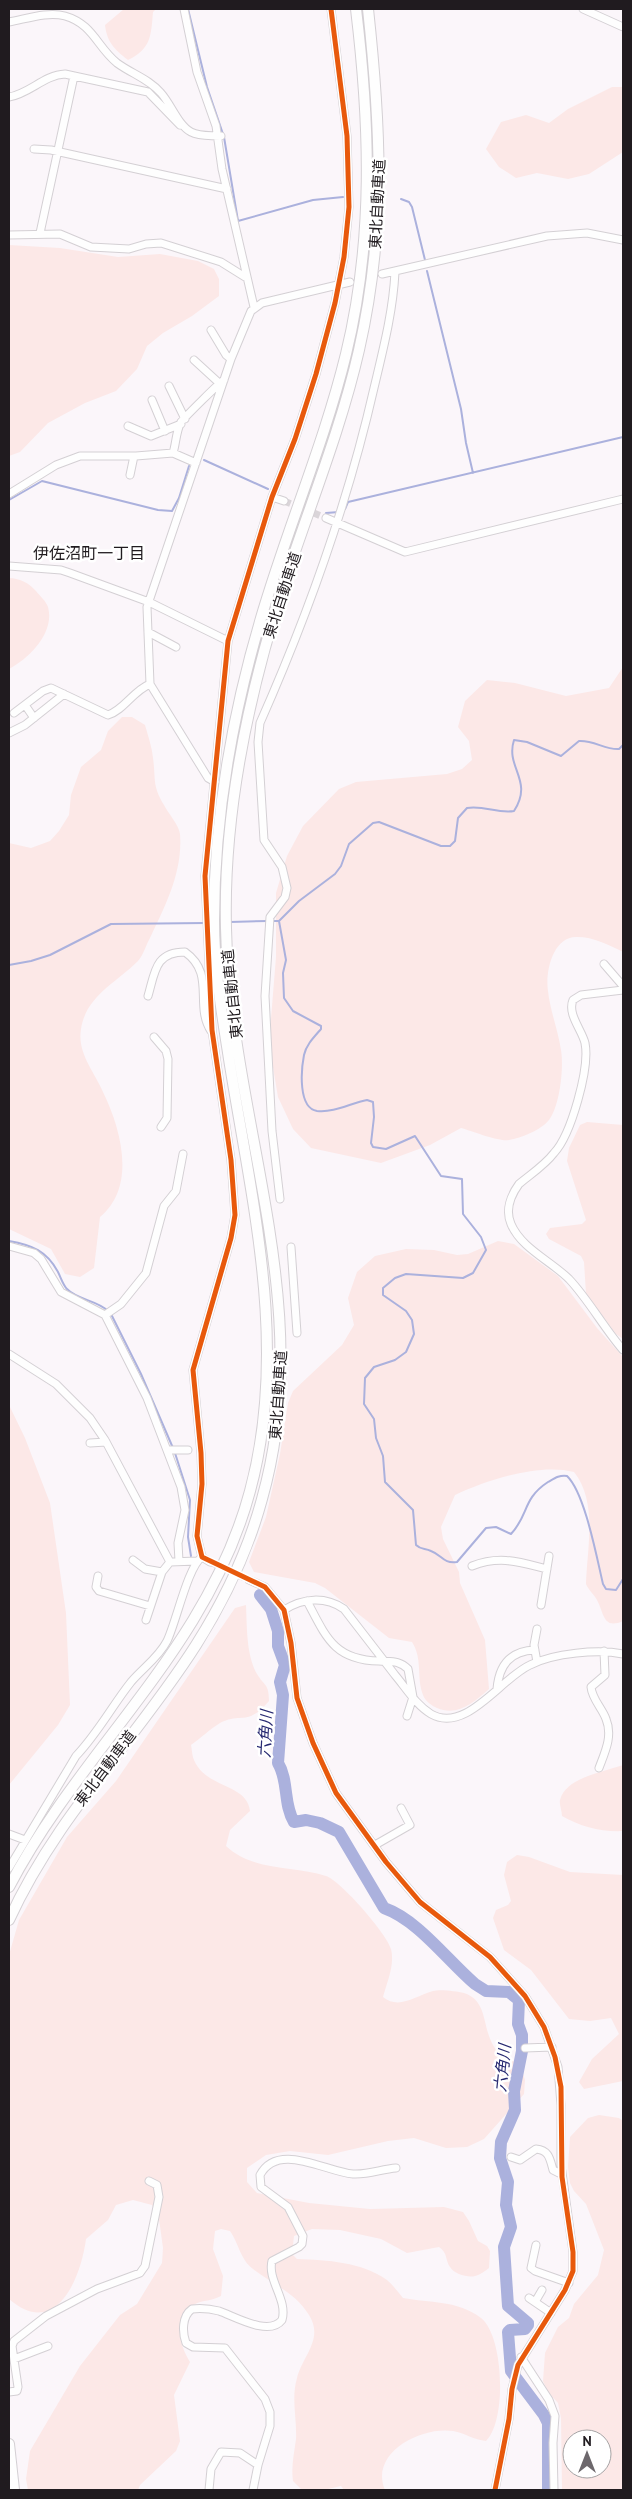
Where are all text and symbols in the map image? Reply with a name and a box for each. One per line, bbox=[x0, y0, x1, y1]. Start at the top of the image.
street label: 東北自動車道 bbox=[365, 159, 389, 249]
district label: 伊佐沼町一丁目 bbox=[33, 543, 145, 563]
street label: 東北自動車道 bbox=[259, 549, 305, 641]
street label: 東北自動車道 bbox=[218, 948, 246, 1040]
street label: 東北自動車道 bbox=[265, 1349, 291, 1441]
water label: 六角川 bbox=[254, 1708, 276, 1758]
street label: 東北自動車道 bbox=[70, 1726, 140, 1810]
water label: 六角川 bbox=[490, 2041, 515, 2093]
north arrow bbox=[562, 2429, 612, 2479]
text: N bbox=[582, 2432, 592, 2450]

